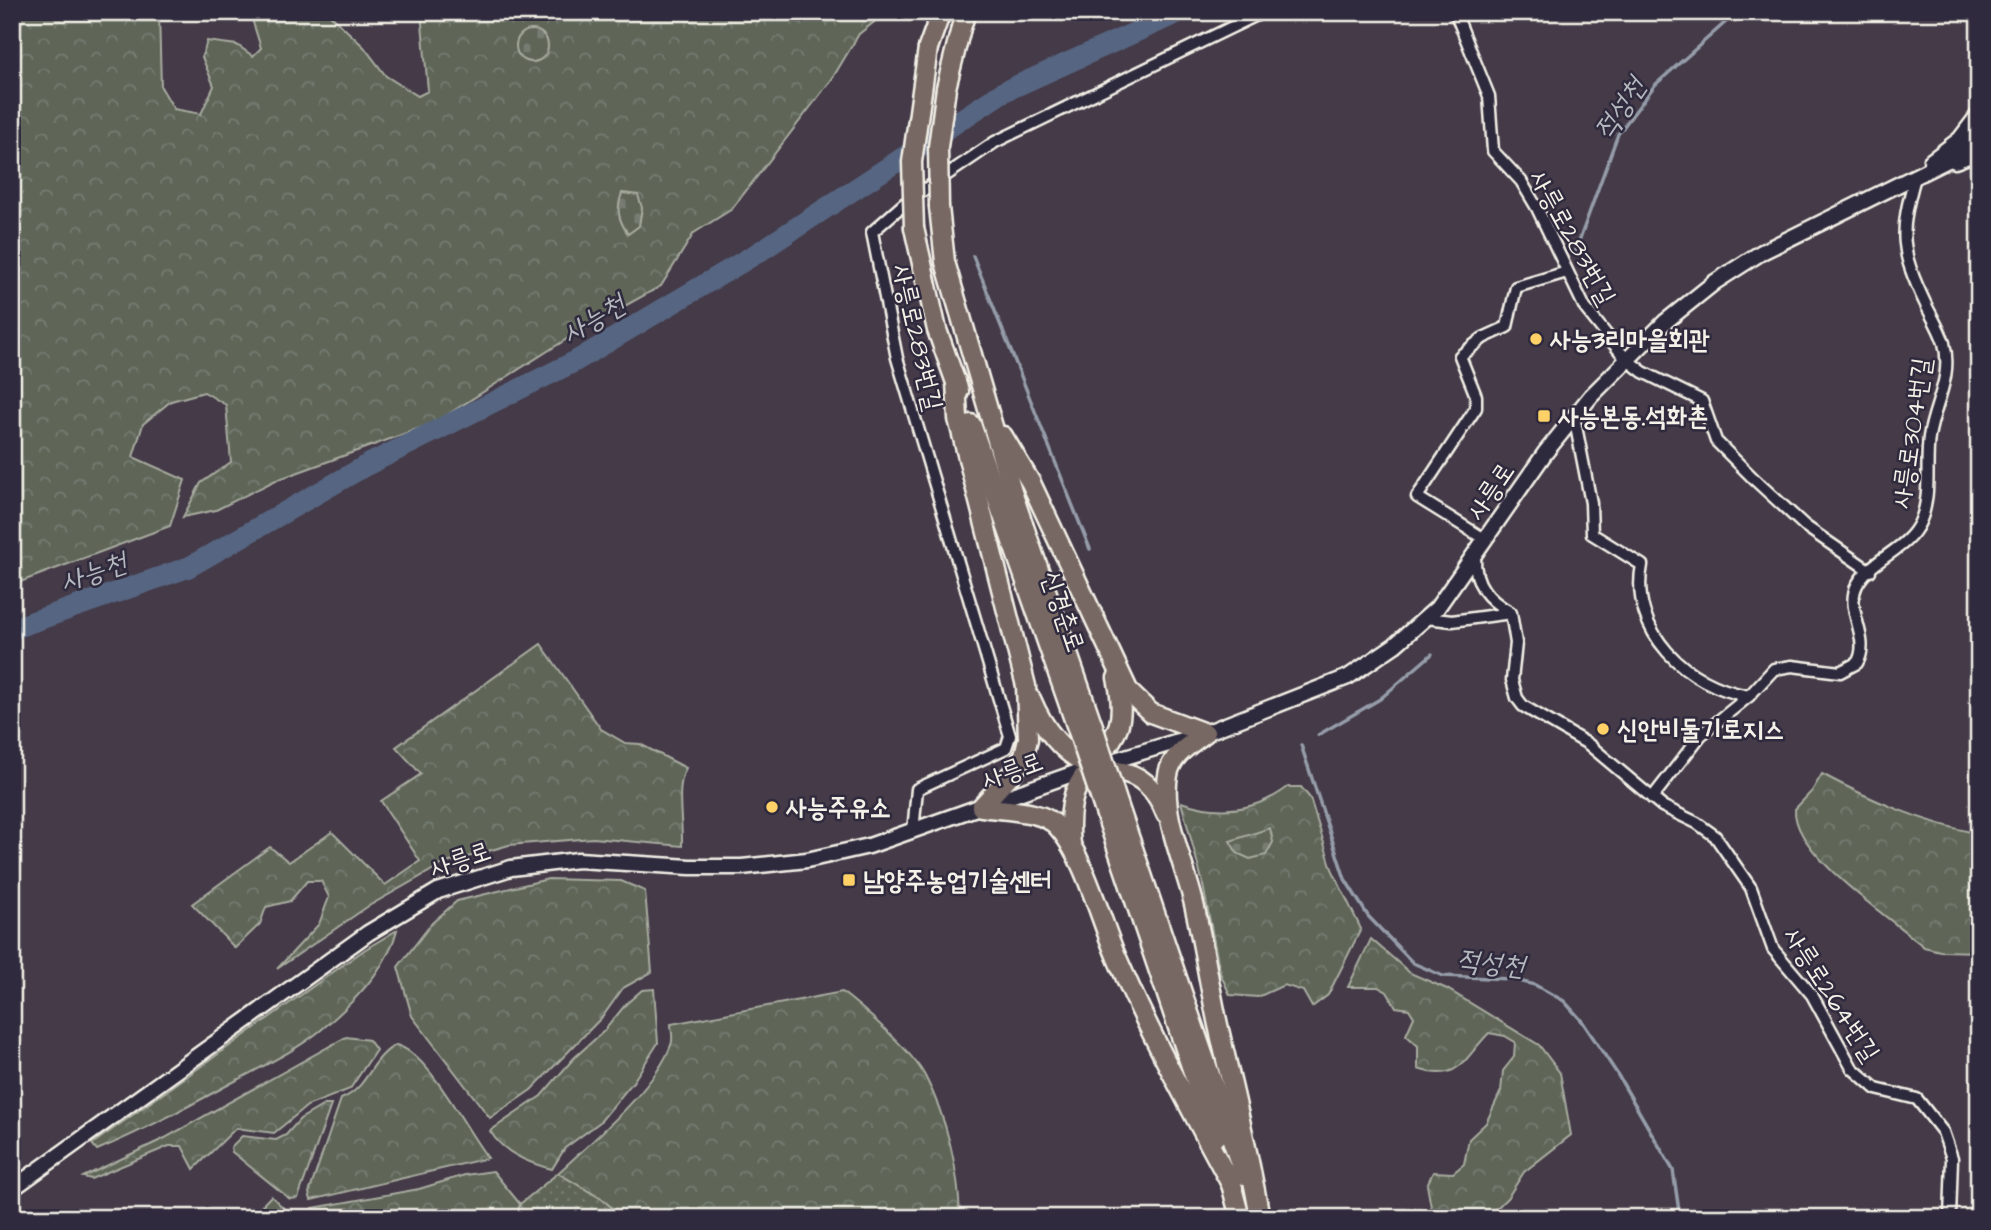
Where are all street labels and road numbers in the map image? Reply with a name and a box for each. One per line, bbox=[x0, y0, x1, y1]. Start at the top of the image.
street label: 사릉로283번길 bbox=[1520, 163, 1624, 312]
street label: 사릉로283번길 bbox=[883, 260, 951, 414]
street label: 사릉로304번길 bbox=[1884, 355, 1940, 511]
street label: 사릉로 bbox=[1458, 455, 1523, 528]
street label: 신경춘로 bbox=[1032, 566, 1094, 657]
street label: 사릉로 bbox=[977, 743, 1048, 799]
street label: 사릉로 bbox=[425, 833, 496, 887]
street label: 사릉로264번길 bbox=[1774, 920, 1888, 1069]

